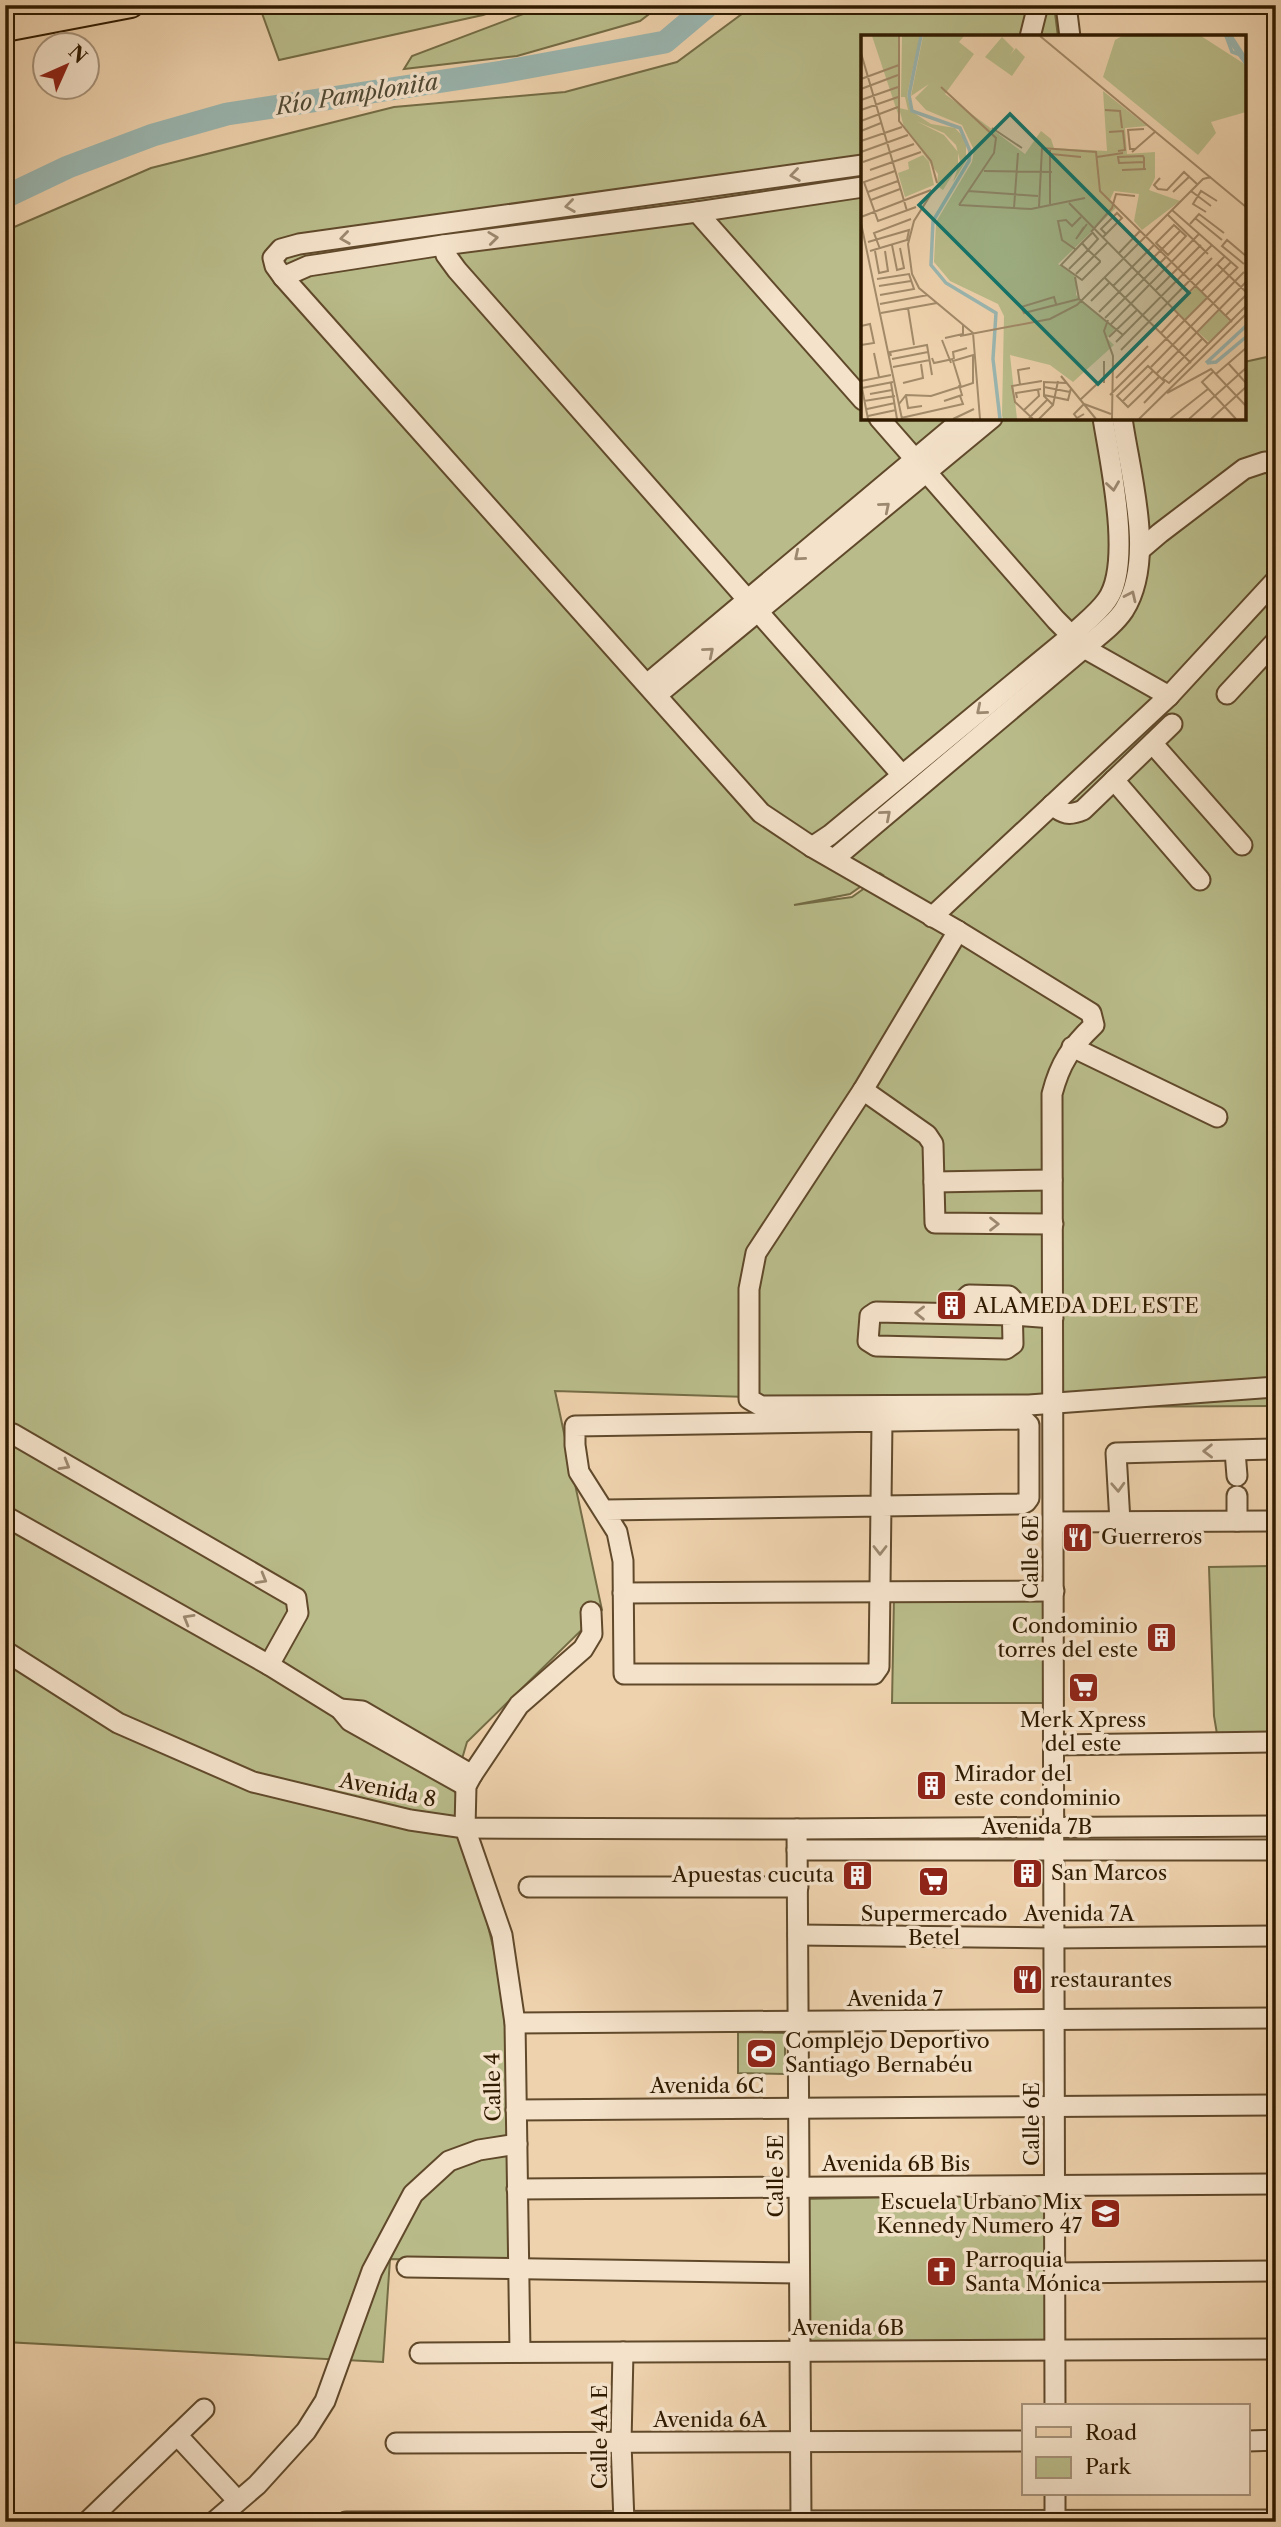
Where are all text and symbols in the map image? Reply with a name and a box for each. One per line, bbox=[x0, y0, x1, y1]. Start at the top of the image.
north arrow bbox=[32, 32, 102, 102]
inset map bbox=[861, 35, 1246, 420]
text: N bbox=[64, 40, 92, 68]
water label: Río Pamplonita bbox=[272, 67, 441, 121]
one-way arrow bbox=[789, 167, 801, 182]
one-way arrow bbox=[564, 198, 576, 213]
one-way arrow bbox=[339, 230, 350, 245]
one-way arrow bbox=[488, 231, 499, 246]
one-way arrow bbox=[1105, 480, 1120, 492]
one-way arrow bbox=[876, 503, 889, 515]
one-way arrow bbox=[794, 548, 807, 560]
one-way arrow bbox=[1122, 591, 1136, 603]
one-way arrow bbox=[701, 648, 714, 660]
one-way arrow bbox=[977, 702, 990, 714]
one-way arrow bbox=[878, 811, 891, 823]
one-way arrow bbox=[989, 1216, 1000, 1232]
building icon: ALAMEDA DEL ESTE bbox=[934, 1289, 968, 1323]
place label: ALAMEDA DEL ESTE bbox=[973, 1293, 1199, 1318]
one-way arrow bbox=[914, 1305, 925, 1321]
one-way arrow bbox=[1202, 1443, 1212, 1459]
one-way arrow bbox=[58, 1457, 71, 1470]
one-way arrow bbox=[1110, 1482, 1125, 1493]
street label: Calle 6E bbox=[1018, 1515, 1043, 1599]
restaurant icon: Guerreros bbox=[1061, 1520, 1095, 1554]
place label: Guerreros bbox=[1101, 1524, 1202, 1549]
one-way arrow bbox=[872, 1545, 888, 1555]
one-way arrow bbox=[255, 1571, 267, 1584]
place label: Condominio torres del este bbox=[997, 1613, 1138, 1662]
one-way arrow bbox=[183, 1614, 196, 1627]
building icon: Condominio torres del este bbox=[1144, 1621, 1178, 1655]
supermarket icon: Merk Xpress del este bbox=[1066, 1671, 1100, 1705]
place label: Merk Xpress del este bbox=[1020, 1707, 1146, 1756]
place label: Mirador del este condominio bbox=[954, 1761, 1121, 1810]
street label: Avenida 8 bbox=[337, 1767, 439, 1812]
building icon: Mirador del este condominio bbox=[914, 1769, 948, 1803]
street label: Avenida 7B bbox=[981, 1814, 1092, 1839]
building icon: San Marcos bbox=[1011, 1856, 1045, 1890]
building icon: Apuestas cucuta bbox=[840, 1858, 874, 1892]
place label: San Marcos bbox=[1051, 1860, 1167, 1885]
place label: Apuestas cucuta bbox=[671, 1862, 835, 1887]
supermarket icon: Supermercado Betel bbox=[917, 1865, 951, 1899]
place label: Supermercado Betel bbox=[861, 1901, 1007, 1950]
street label: Avenida 7A bbox=[1023, 1901, 1135, 1926]
restaurant icon: restaurantes bbox=[1010, 1963, 1044, 1997]
place label: restaurantes bbox=[1050, 1967, 1172, 1992]
street label: Avenida 7 bbox=[846, 1986, 944, 2011]
place label: Complejo Deportivo Santiago Bernabéu bbox=[785, 2028, 990, 2077]
sports icon: Complejo Deportivo Santiago Bernabéu bbox=[745, 2036, 779, 2070]
street label: Calle 4 bbox=[479, 2052, 506, 2122]
street label: Avenida 6C bbox=[649, 2073, 764, 2098]
street label: Calle 6E bbox=[1019, 2082, 1044, 2166]
street label: Calle 5E bbox=[763, 2135, 788, 2217]
street label: Avenida 6B Bis bbox=[821, 2151, 970, 2176]
place label: Escuela Urbano Mix Kennedy Numero 47 bbox=[876, 2189, 1083, 2238]
school or university icon: Escuela Urbano Mix Kennedy Numero 47 bbox=[1088, 2197, 1122, 2231]
place label: Parroquia Santa Mónica bbox=[965, 2247, 1102, 2296]
church icon: Parroquia Santa Mónica bbox=[925, 2255, 959, 2289]
street label: Avenida 6B bbox=[791, 2315, 904, 2340]
street label: Calle 4A E bbox=[587, 2385, 612, 2489]
legend bbox=[1022, 2404, 1250, 2496]
street label: Avenida 6A bbox=[652, 2407, 767, 2432]
text: Road bbox=[1085, 2420, 1137, 2445]
text: Park bbox=[1085, 2454, 1131, 2479]

